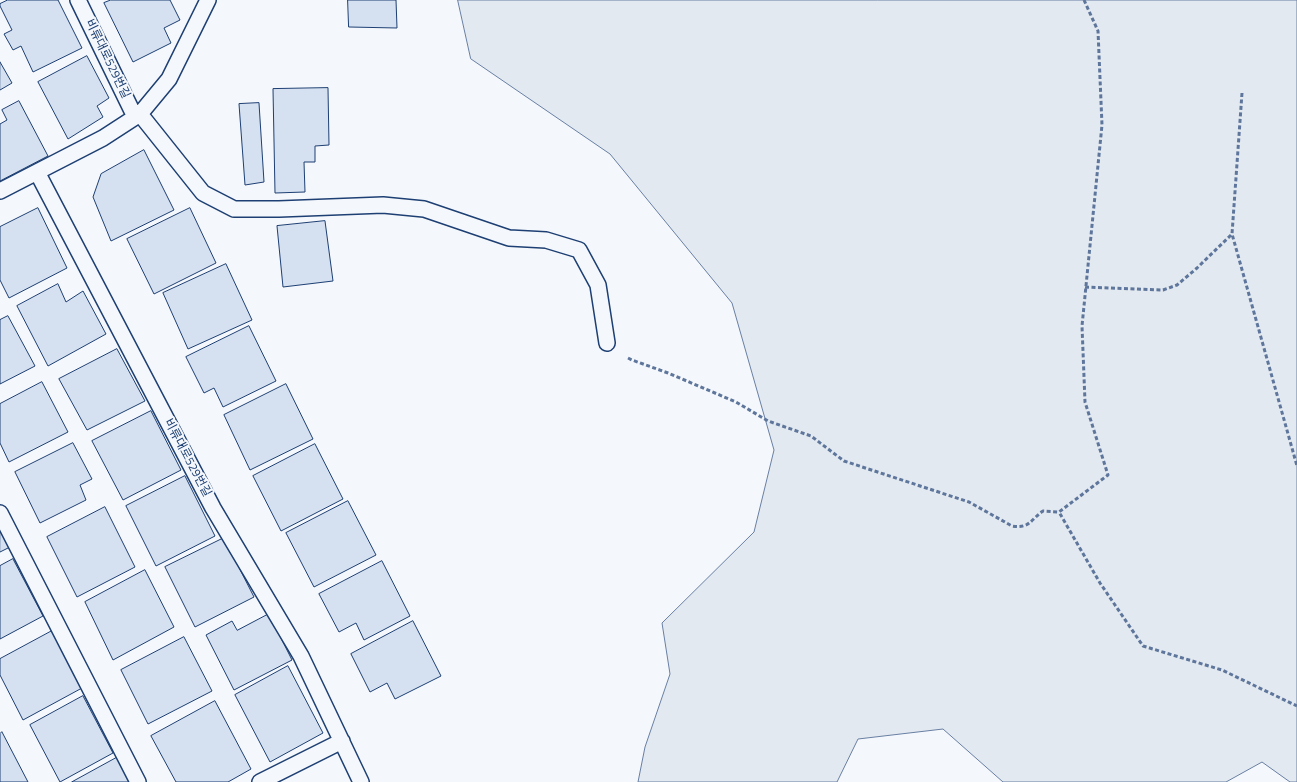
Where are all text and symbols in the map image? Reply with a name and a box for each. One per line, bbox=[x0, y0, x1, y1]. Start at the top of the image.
street label: 비류대로529번길 bbox=[82, 17, 132, 101]
street label: 비류대로529번길 bbox=[160, 416, 214, 500]

